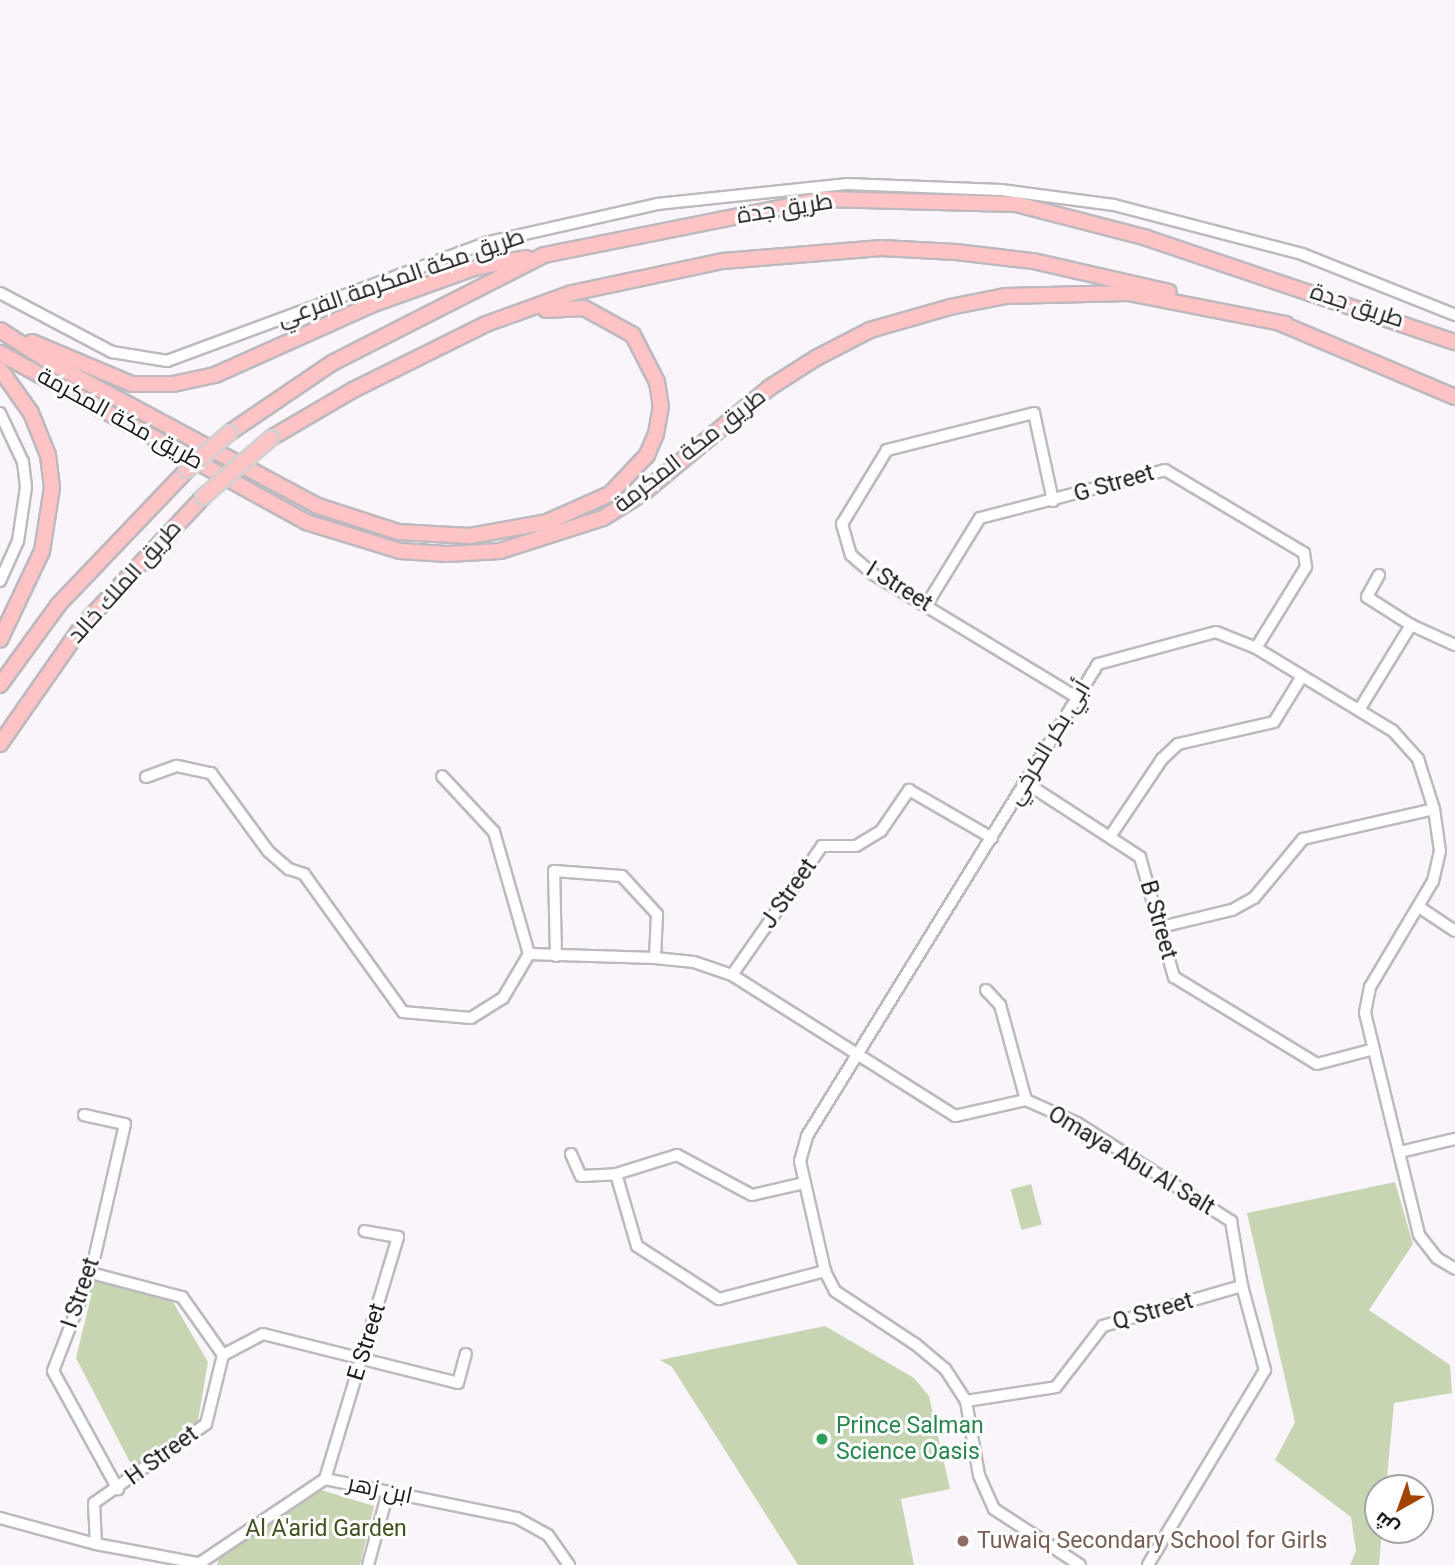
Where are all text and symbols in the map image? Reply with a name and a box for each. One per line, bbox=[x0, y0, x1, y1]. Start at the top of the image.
street label: طريق جدة bbox=[735, 188, 835, 230]
street label: طريق مكة المكرمة الفرعي bbox=[274, 223, 528, 333]
street label: طريق جدة bbox=[1307, 278, 1407, 334]
street label: طريق مكة المكرمة bbox=[32, 362, 208, 476]
street label: طريق مكة المكرمة bbox=[608, 383, 772, 519]
street label: G Street bbox=[1071, 459, 1157, 509]
street label: طريق الملك خالد bbox=[63, 515, 187, 649]
street label: I Street bbox=[861, 556, 937, 618]
street label: أبي بكر الكرخي bbox=[1001, 676, 1097, 810]
street label: J Street bbox=[755, 854, 823, 934]
street label: B Street bbox=[1134, 877, 1182, 963]
street label: Omaya Abu Al Salt bbox=[1043, 1100, 1219, 1222]
street label: I Street bbox=[56, 1254, 106, 1332]
street label: Q Street bbox=[1110, 1287, 1196, 1337]
street label: E Street bbox=[342, 1300, 392, 1384]
place label: Prince Salman Science Oasis bbox=[836, 1412, 984, 1466]
street label: H Street bbox=[120, 1421, 204, 1491]
marker: Prince Salman Science Oasis bbox=[814, 1431, 830, 1447]
street label: ابن زهر bbox=[345, 1470, 415, 1510]
north arrow bbox=[1364, 1474, 1434, 1544]
text: ش bbox=[1370, 1507, 1403, 1541]
park label: Al A'arid Garden bbox=[245, 1515, 407, 1543]
place label: Tuwaiq Secondary School for Girls bbox=[977, 1527, 1327, 1555]
marker: Tuwaiq Secondary School for Girls bbox=[955, 1533, 971, 1549]

